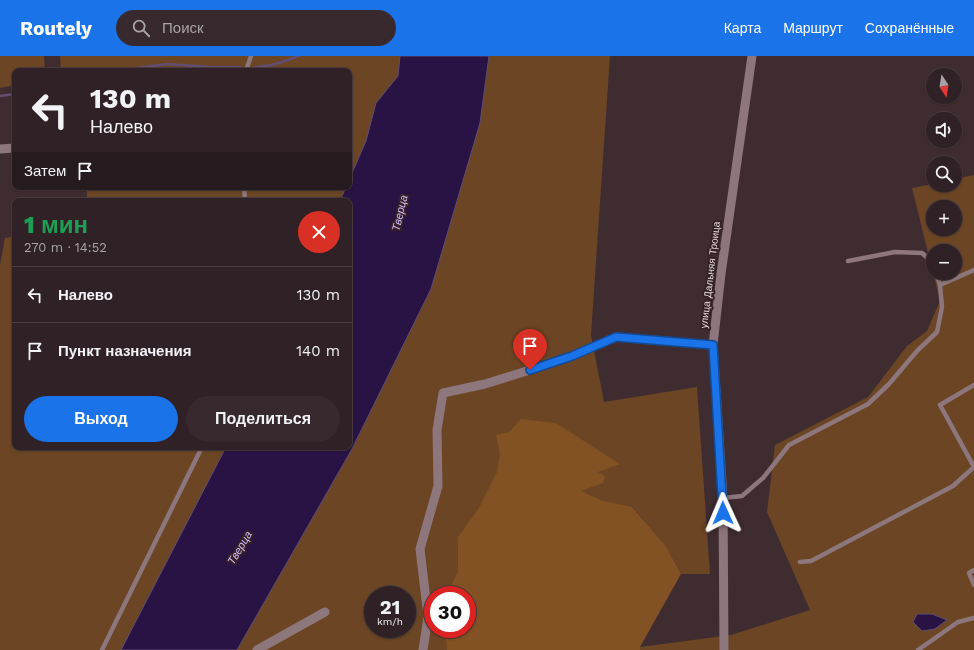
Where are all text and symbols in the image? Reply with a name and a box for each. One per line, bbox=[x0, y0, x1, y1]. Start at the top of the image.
search box bbox=[116, 10, 396, 46]
text: Routely bbox=[20, 17, 92, 40]
icon: search bbox=[130, 17, 152, 39]
text: Поиск bbox=[162, 19, 204, 37]
text: Карта bbox=[724, 20, 761, 36]
text: Маршрут bbox=[783, 20, 843, 36]
text: Сохранённые bbox=[865, 20, 954, 36]
north arrow bbox=[926, 68, 962, 104]
map controls bbox=[926, 68, 962, 280]
text: 130 m bbox=[90, 82, 171, 115]
icon: left bbox=[24, 84, 76, 136]
button: sound bbox=[926, 112, 962, 148]
text: Налево bbox=[90, 116, 153, 137]
button: search bbox=[926, 156, 962, 192]
icon: arrive bbox=[74, 160, 96, 182]
text: Затем bbox=[24, 162, 66, 180]
water label: Тверца bbox=[390, 194, 410, 232]
button: + bbox=[926, 200, 962, 236]
text: 1 мин bbox=[24, 211, 88, 239]
button: close bbox=[298, 211, 340, 253]
street label: улица Дальняя Троица bbox=[698, 221, 722, 329]
text: 270 m · 14:52 bbox=[24, 240, 107, 255]
button: − bbox=[926, 244, 962, 280]
icon: left bbox=[24, 284, 46, 306]
text: Налево bbox=[58, 286, 113, 304]
text: 130 m bbox=[297, 286, 340, 304]
pin bbox=[513, 329, 547, 370]
icon: arrive bbox=[519, 335, 541, 357]
icon: arrive bbox=[24, 340, 46, 362]
text: Пункт назначения bbox=[58, 342, 191, 360]
text: 140 m bbox=[296, 342, 340, 360]
button: Выход bbox=[24, 396, 178, 442]
button: Поделиться bbox=[186, 396, 340, 442]
position arrow bbox=[702, 492, 744, 534]
water label: Тверца bbox=[225, 529, 255, 567]
speed limit sign: 30 bbox=[424, 586, 476, 638]
text: 21 bbox=[380, 595, 400, 619]
text: km/h bbox=[377, 616, 403, 627]

